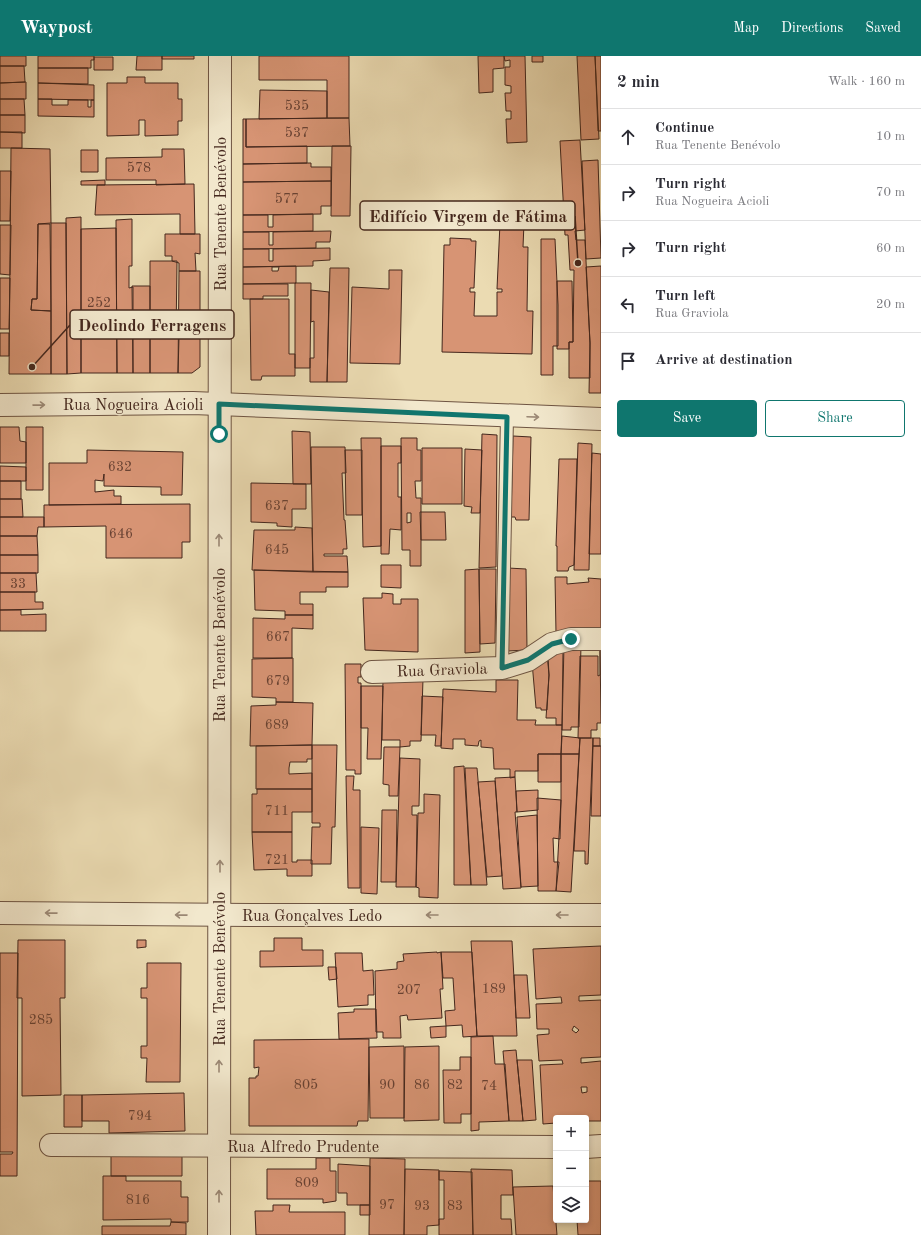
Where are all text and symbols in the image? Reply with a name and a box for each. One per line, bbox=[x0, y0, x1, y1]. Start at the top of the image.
text: Waypost bbox=[20, 19, 93, 38]
text: Map bbox=[733, 21, 759, 35]
text: Directions bbox=[781, 21, 843, 35]
text: Saved bbox=[865, 21, 901, 35]
text: 2 min bbox=[617, 74, 660, 91]
text: Walk · 160 m bbox=[828, 75, 905, 88]
house number: 535 bbox=[285, 99, 309, 113]
text: Continue bbox=[655, 121, 714, 136]
house number: 537 bbox=[285, 126, 309, 140]
icon: ahead bbox=[617, 126, 639, 148]
text: 10 m bbox=[876, 130, 905, 143]
street label: Rua Tenente Benévolo bbox=[214, 137, 230, 291]
text: Rua Tenente Benévolo bbox=[655, 139, 781, 152]
house number: 578 bbox=[127, 161, 151, 175]
text: Turn right bbox=[655, 177, 726, 192]
icon: right bbox=[617, 182, 639, 204]
text: 70 m bbox=[876, 186, 905, 199]
house number: 577 bbox=[275, 192, 299, 206]
text: Rua Nogueira Acioli bbox=[655, 195, 769, 208]
callout: Edifício Virgem de Fátima bbox=[360, 201, 575, 230]
text: Edifício Virgem de Fátima bbox=[369, 209, 568, 226]
icon: right bbox=[617, 238, 639, 260]
text: Turn right bbox=[655, 241, 726, 256]
text: 60 m bbox=[876, 242, 905, 255]
text: Turn left bbox=[655, 289, 715, 304]
icon: left bbox=[617, 294, 639, 316]
house number: 252 bbox=[87, 296, 111, 310]
text: 20 m bbox=[876, 298, 905, 311]
text: Rua Graviola bbox=[655, 307, 729, 320]
callout: Deolindo Ferragens bbox=[70, 310, 234, 339]
text: Deolindo Ferragens bbox=[78, 318, 226, 335]
icon: arrive bbox=[617, 350, 639, 372]
text: Arrive at destination bbox=[655, 353, 793, 368]
street label: Rua Nogueira Acioli bbox=[63, 398, 203, 414]
button: Save bbox=[617, 400, 757, 437]
button: Share bbox=[765, 400, 905, 437]
one-way arrow bbox=[32, 401, 45, 409]
one-way arrow bbox=[526, 414, 539, 421]
route start bbox=[210, 425, 228, 443]
house number: 632 bbox=[108, 460, 132, 474]
house number: 637 bbox=[265, 499, 289, 513]
house number: 646 bbox=[109, 527, 133, 541]
one-way arrow bbox=[215, 534, 223, 547]
house number: 645 bbox=[265, 543, 289, 557]
street label: Rua Tenente Benévolo bbox=[213, 568, 229, 722]
house number: 33 bbox=[10, 577, 26, 591]
house number: 667 bbox=[266, 630, 290, 644]
route end bbox=[562, 630, 580, 648]
street label: Rua Graviola bbox=[396, 661, 488, 681]
house number: 679 bbox=[266, 674, 290, 688]
house number: 689 bbox=[265, 718, 289, 732]
house number: 711 bbox=[265, 804, 289, 818]
house number: 721 bbox=[265, 853, 289, 867]
one-way arrow bbox=[216, 860, 224, 873]
street label: Rua Tenente Benévolo bbox=[213, 892, 229, 1046]
one-way arrow bbox=[45, 909, 58, 917]
street label: Rua Gonçalves Ledo bbox=[242, 909, 382, 925]
one-way arrow bbox=[175, 911, 188, 919]
one-way arrow bbox=[426, 911, 439, 919]
one-way arrow bbox=[556, 911, 569, 919]
house number: 189 bbox=[482, 982, 506, 996]
house number: 207 bbox=[397, 983, 421, 997]
house number: 285 bbox=[29, 1013, 53, 1027]
one-way arrow bbox=[215, 1060, 223, 1073]
house number: 805 bbox=[294, 1078, 318, 1092]
house number: 90 bbox=[379, 1078, 395, 1092]
house number: 86 bbox=[414, 1078, 430, 1092]
house number: 82 bbox=[447, 1078, 463, 1092]
house number: 74 bbox=[481, 1079, 497, 1093]
house number: 794 bbox=[128, 1109, 152, 1123]
map controls bbox=[553, 1115, 589, 1223]
button: + bbox=[553, 1115, 589, 1151]
street label: Rua Alfredo Prudente bbox=[227, 1140, 379, 1156]
button: − bbox=[553, 1151, 589, 1187]
house number: 809 bbox=[295, 1176, 319, 1190]
button: layers bbox=[553, 1187, 589, 1223]
one-way arrow bbox=[215, 1190, 223, 1203]
house number: 816 bbox=[126, 1193, 150, 1207]
house number: 97 bbox=[379, 1198, 395, 1212]
house number: 93 bbox=[414, 1199, 430, 1213]
house number: 83 bbox=[447, 1199, 463, 1213]

